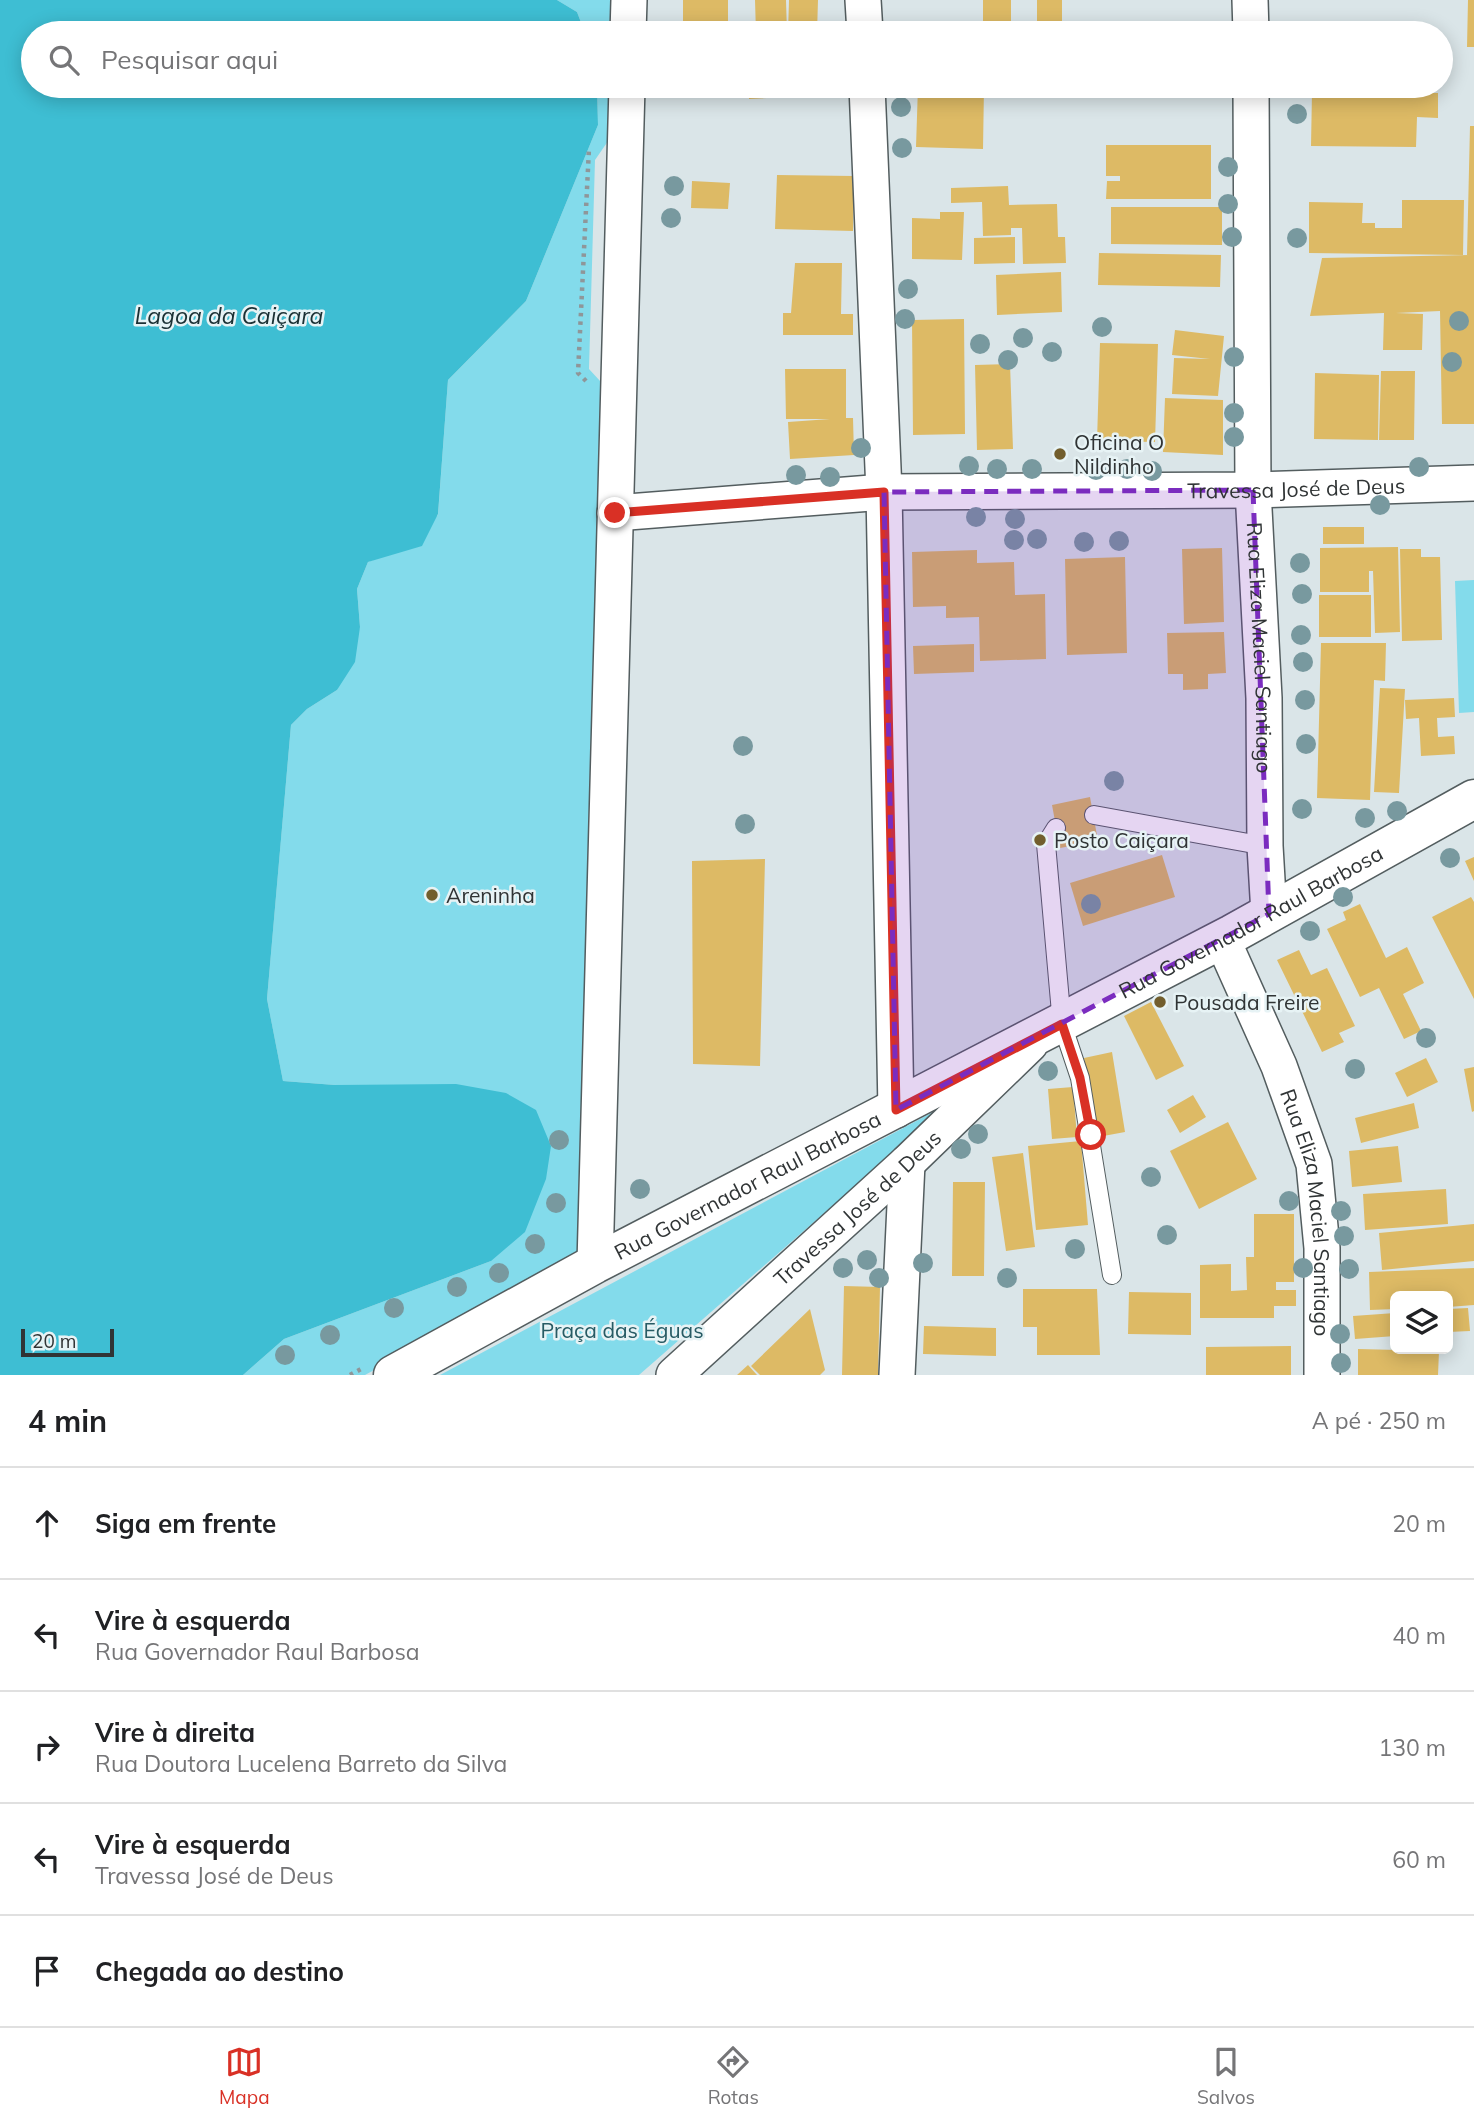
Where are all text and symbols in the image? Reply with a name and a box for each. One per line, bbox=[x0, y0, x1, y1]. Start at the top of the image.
search box bbox=[21, 21, 1453, 98]
icon: search bbox=[45, 41, 83, 79]
text: Pesquisar aqui bbox=[101, 43, 278, 76]
water label: Lagoa da Caiçara bbox=[135, 301, 323, 330]
place label: Oficina O Nildinho bbox=[1074, 429, 1164, 479]
marker: Oficina O Nildinho bbox=[1052, 446, 1068, 462]
street label: Travessa José de Deus bbox=[1187, 472, 1405, 503]
route end bbox=[599, 497, 630, 528]
street label: Rua Eliza Maciel Santiago bbox=[1242, 521, 1278, 774]
place label: Posto Caiçara bbox=[1054, 827, 1189, 853]
marker: Posto Caiçara bbox=[1032, 832, 1048, 848]
street label: Rua Governador Raul Barbosa bbox=[1114, 840, 1387, 1004]
place label: Areninha bbox=[446, 882, 535, 908]
marker: Areninha bbox=[424, 887, 440, 903]
place label: Pousada Freire bbox=[1174, 989, 1319, 1015]
marker: Pousada Freire bbox=[1152, 994, 1168, 1010]
street label: Rua Eliza Maciel Santiago bbox=[1275, 1085, 1335, 1336]
street label: Rua Governador Raul Barbosa bbox=[610, 1105, 885, 1265]
route start bbox=[1075, 1119, 1106, 1150]
street label: Travessa José de Deus bbox=[768, 1124, 946, 1291]
map controls bbox=[1390, 1291, 1453, 1354]
button: layers bbox=[1390, 1291, 1453, 1354]
park label: Praça das Éguas bbox=[540, 1317, 704, 1343]
scale bar bbox=[21, 1326, 114, 1358]
text: 20 m bbox=[32, 1329, 76, 1353]
text: 4 min bbox=[28, 1402, 107, 1440]
text: A pé · 250 m bbox=[1312, 1406, 1446, 1435]
icon: ahead bbox=[28, 1504, 66, 1542]
text: Siga em frente bbox=[95, 1507, 276, 1540]
text: 20 m bbox=[1392, 1509, 1446, 1538]
text: Vire à esquerda bbox=[95, 1604, 291, 1637]
icon: left bbox=[28, 1616, 66, 1654]
text: 40 m bbox=[1392, 1621, 1446, 1650]
text: Rua Governador Raul Barbosa bbox=[95, 1637, 420, 1666]
text: Vire à direita bbox=[95, 1716, 255, 1749]
icon: right bbox=[28, 1728, 66, 1766]
text: 130 m bbox=[1378, 1733, 1446, 1762]
text: Rua Doutora Lucelena Barreto da Silva bbox=[95, 1749, 507, 1778]
text: Vire à esquerda bbox=[95, 1828, 291, 1861]
icon: left bbox=[28, 1840, 66, 1878]
text: 60 m bbox=[1392, 1845, 1446, 1874]
text: Travessa José de Deus bbox=[95, 1861, 334, 1890]
icon: arrive bbox=[28, 1952, 66, 1990]
text: Chegada ao destino bbox=[95, 1955, 344, 1988]
tab: Mapa bbox=[219, 2043, 270, 2109]
tab: Rotas bbox=[708, 2043, 759, 2109]
tab: Salvos bbox=[1197, 2043, 1255, 2109]

